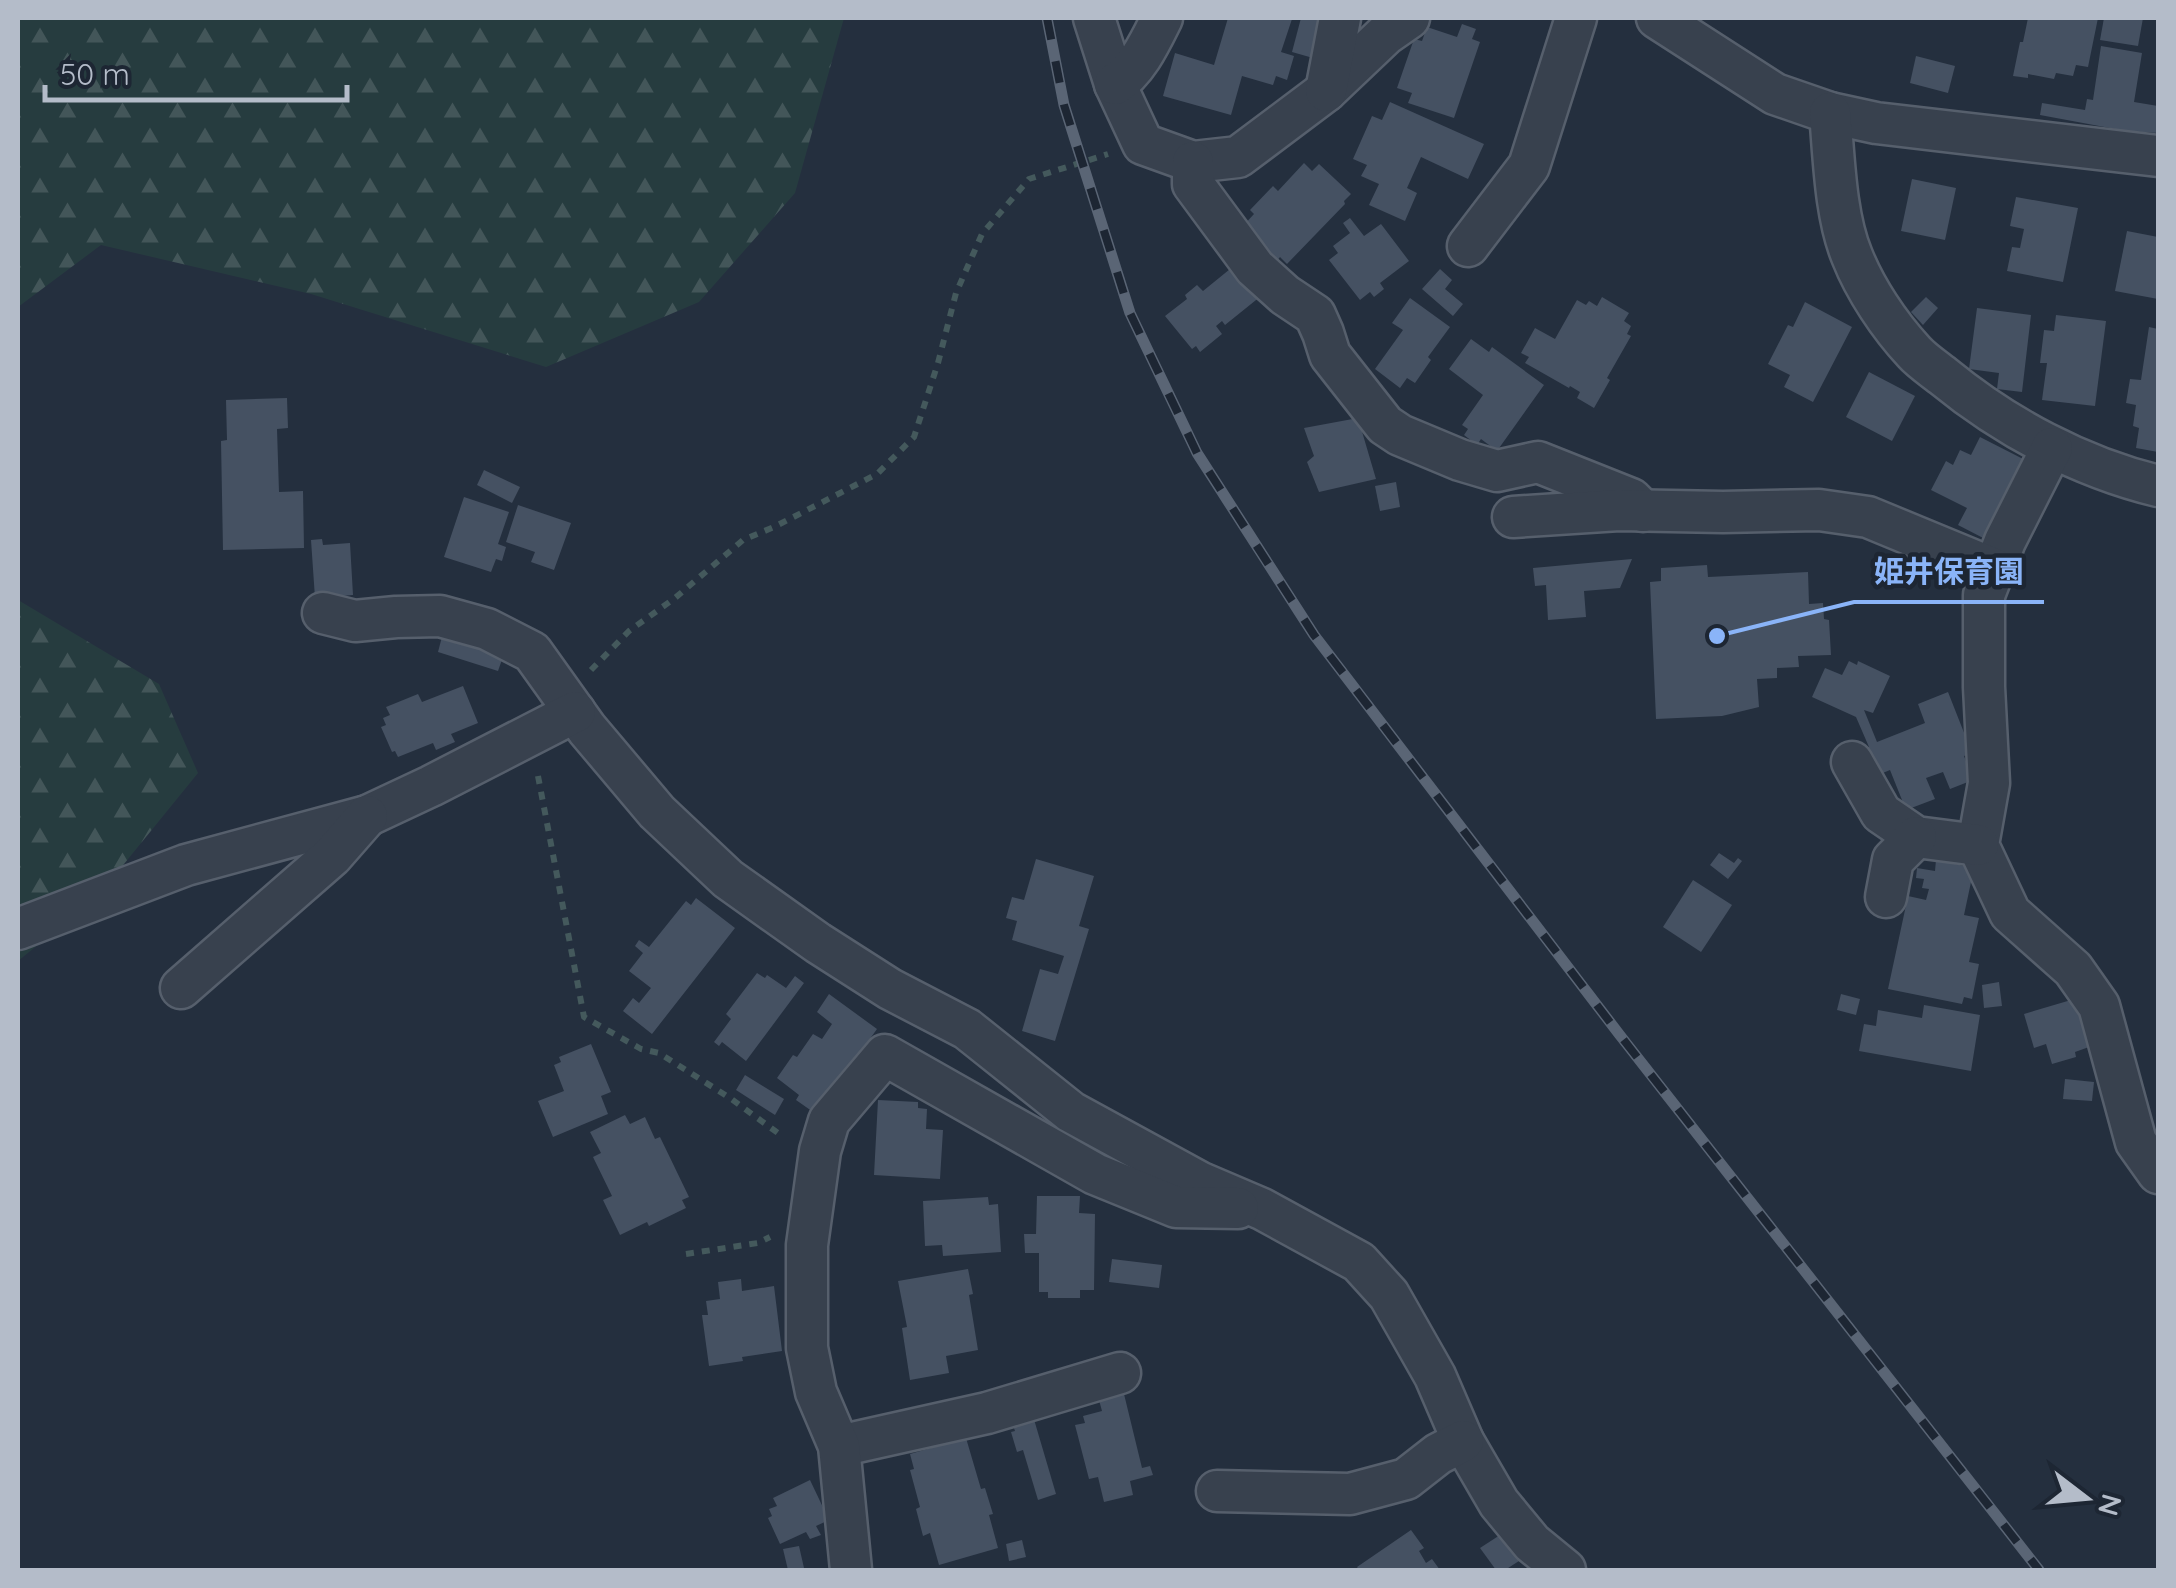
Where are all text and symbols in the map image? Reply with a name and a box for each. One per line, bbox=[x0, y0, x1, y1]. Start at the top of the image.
scale bar bbox=[45, 40, 348, 102]
text: 50 m bbox=[60, 55, 130, 93]
callout: 姫井保育園 bbox=[1854, 542, 2044, 602]
text: 姫井保育園 bbox=[1874, 552, 2024, 590]
north arrow bbox=[2036, 1448, 2136, 1548]
text: N bbox=[2091, 1490, 2130, 1520]

